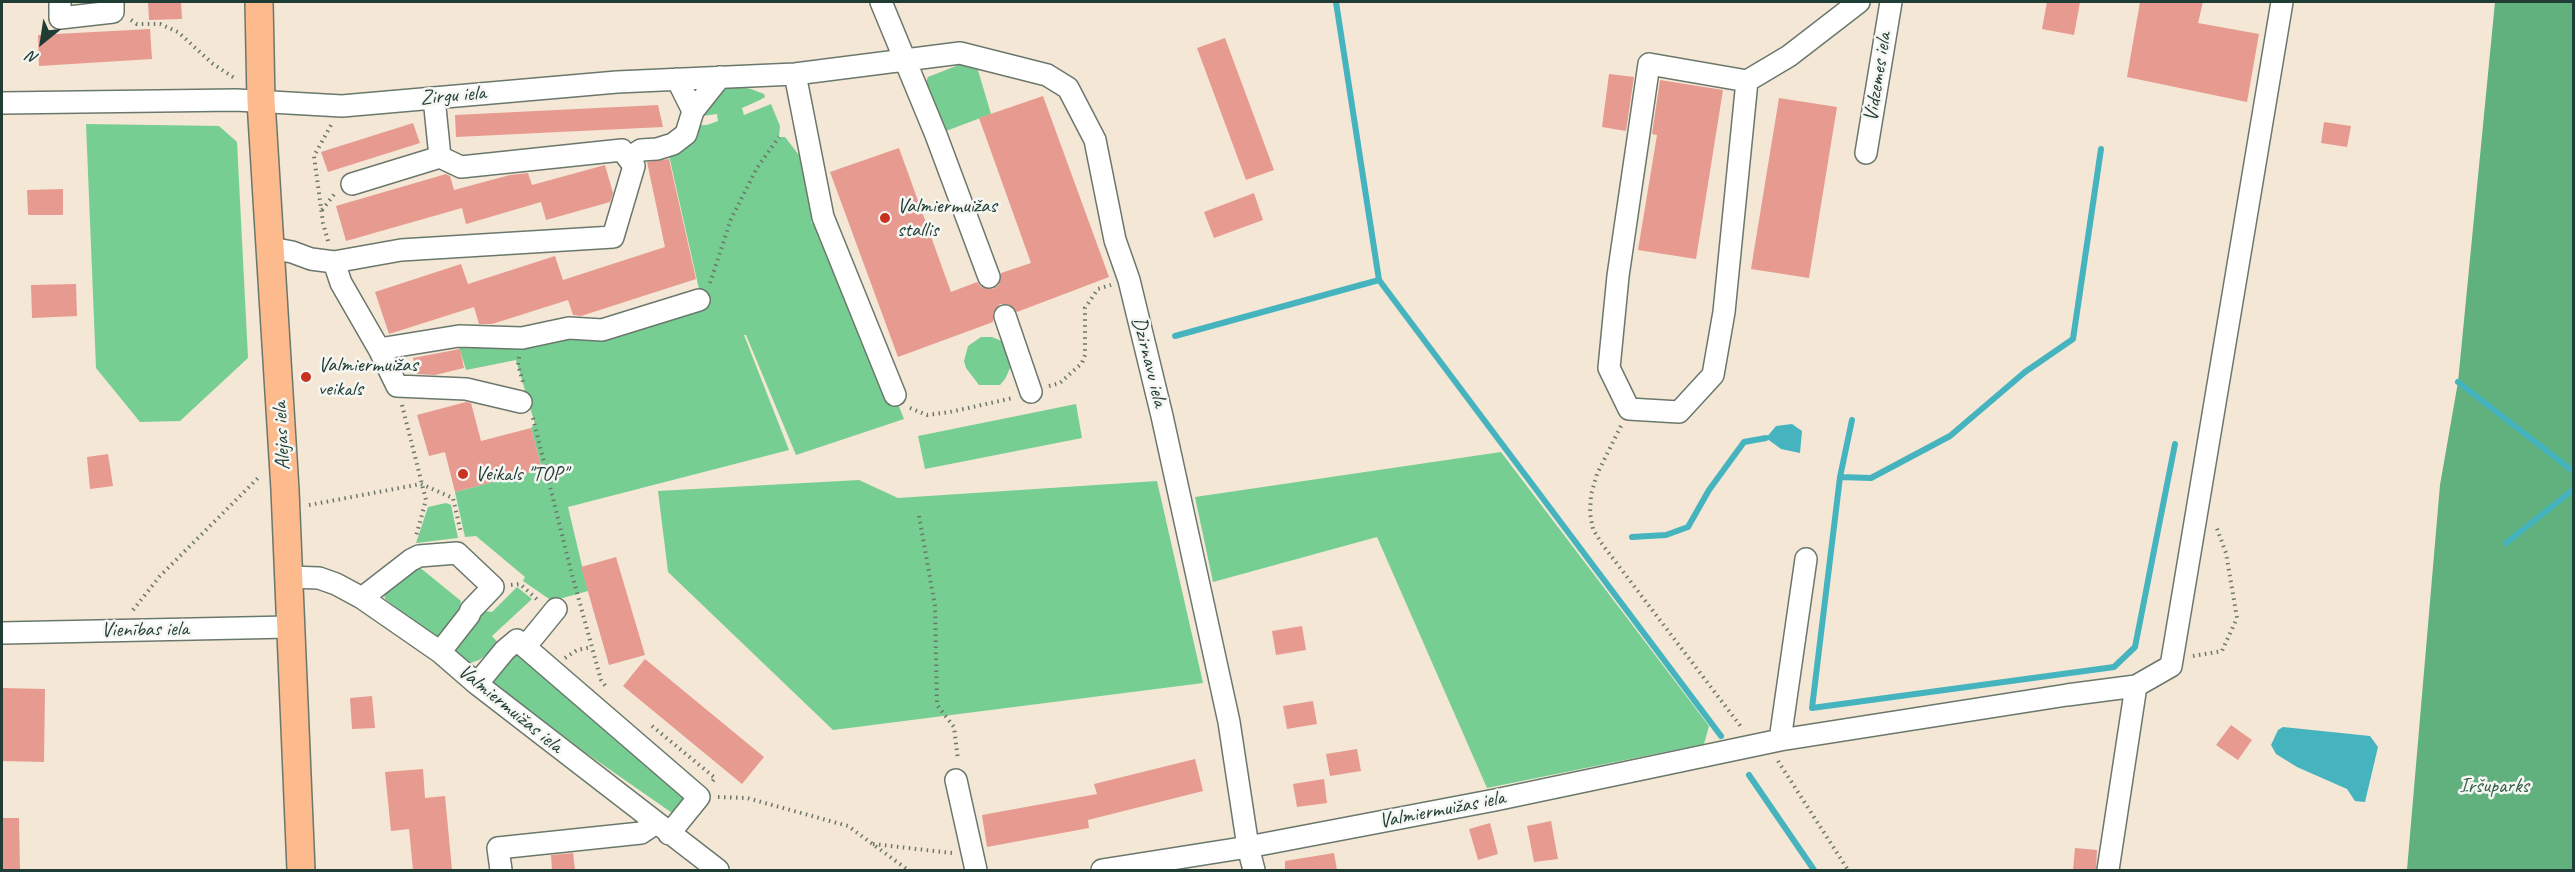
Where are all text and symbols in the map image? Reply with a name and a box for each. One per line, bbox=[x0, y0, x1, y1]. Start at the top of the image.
north arrow bbox=[12, 12, 72, 72]
street label: Vidzemes iela bbox=[1859, 31, 1897, 123]
text: N bbox=[24, 46, 42, 69]
street label: Zirgu iela bbox=[419, 81, 487, 111]
place label: Valmiermuižas stallis bbox=[897, 193, 997, 243]
marker: Valmiermuižas stallis bbox=[878, 211, 892, 225]
street label: Dzirnavu iela bbox=[1126, 314, 1172, 410]
place label: Valmiermuižas veikals bbox=[318, 352, 418, 402]
marker: Valmiermuižas veikals bbox=[299, 370, 313, 384]
street label: Alejas iela bbox=[268, 401, 296, 471]
place label: Veikals "TOP" bbox=[475, 461, 567, 487]
marker: Veikals "TOP" bbox=[456, 467, 470, 481]
street label: Vienības iela bbox=[101, 617, 189, 643]
street label: Valmiermuižas iela bbox=[453, 659, 567, 759]
park label: Iršuparks bbox=[2459, 773, 2529, 799]
street label: Valmiermuižas iela bbox=[1377, 785, 1507, 835]

